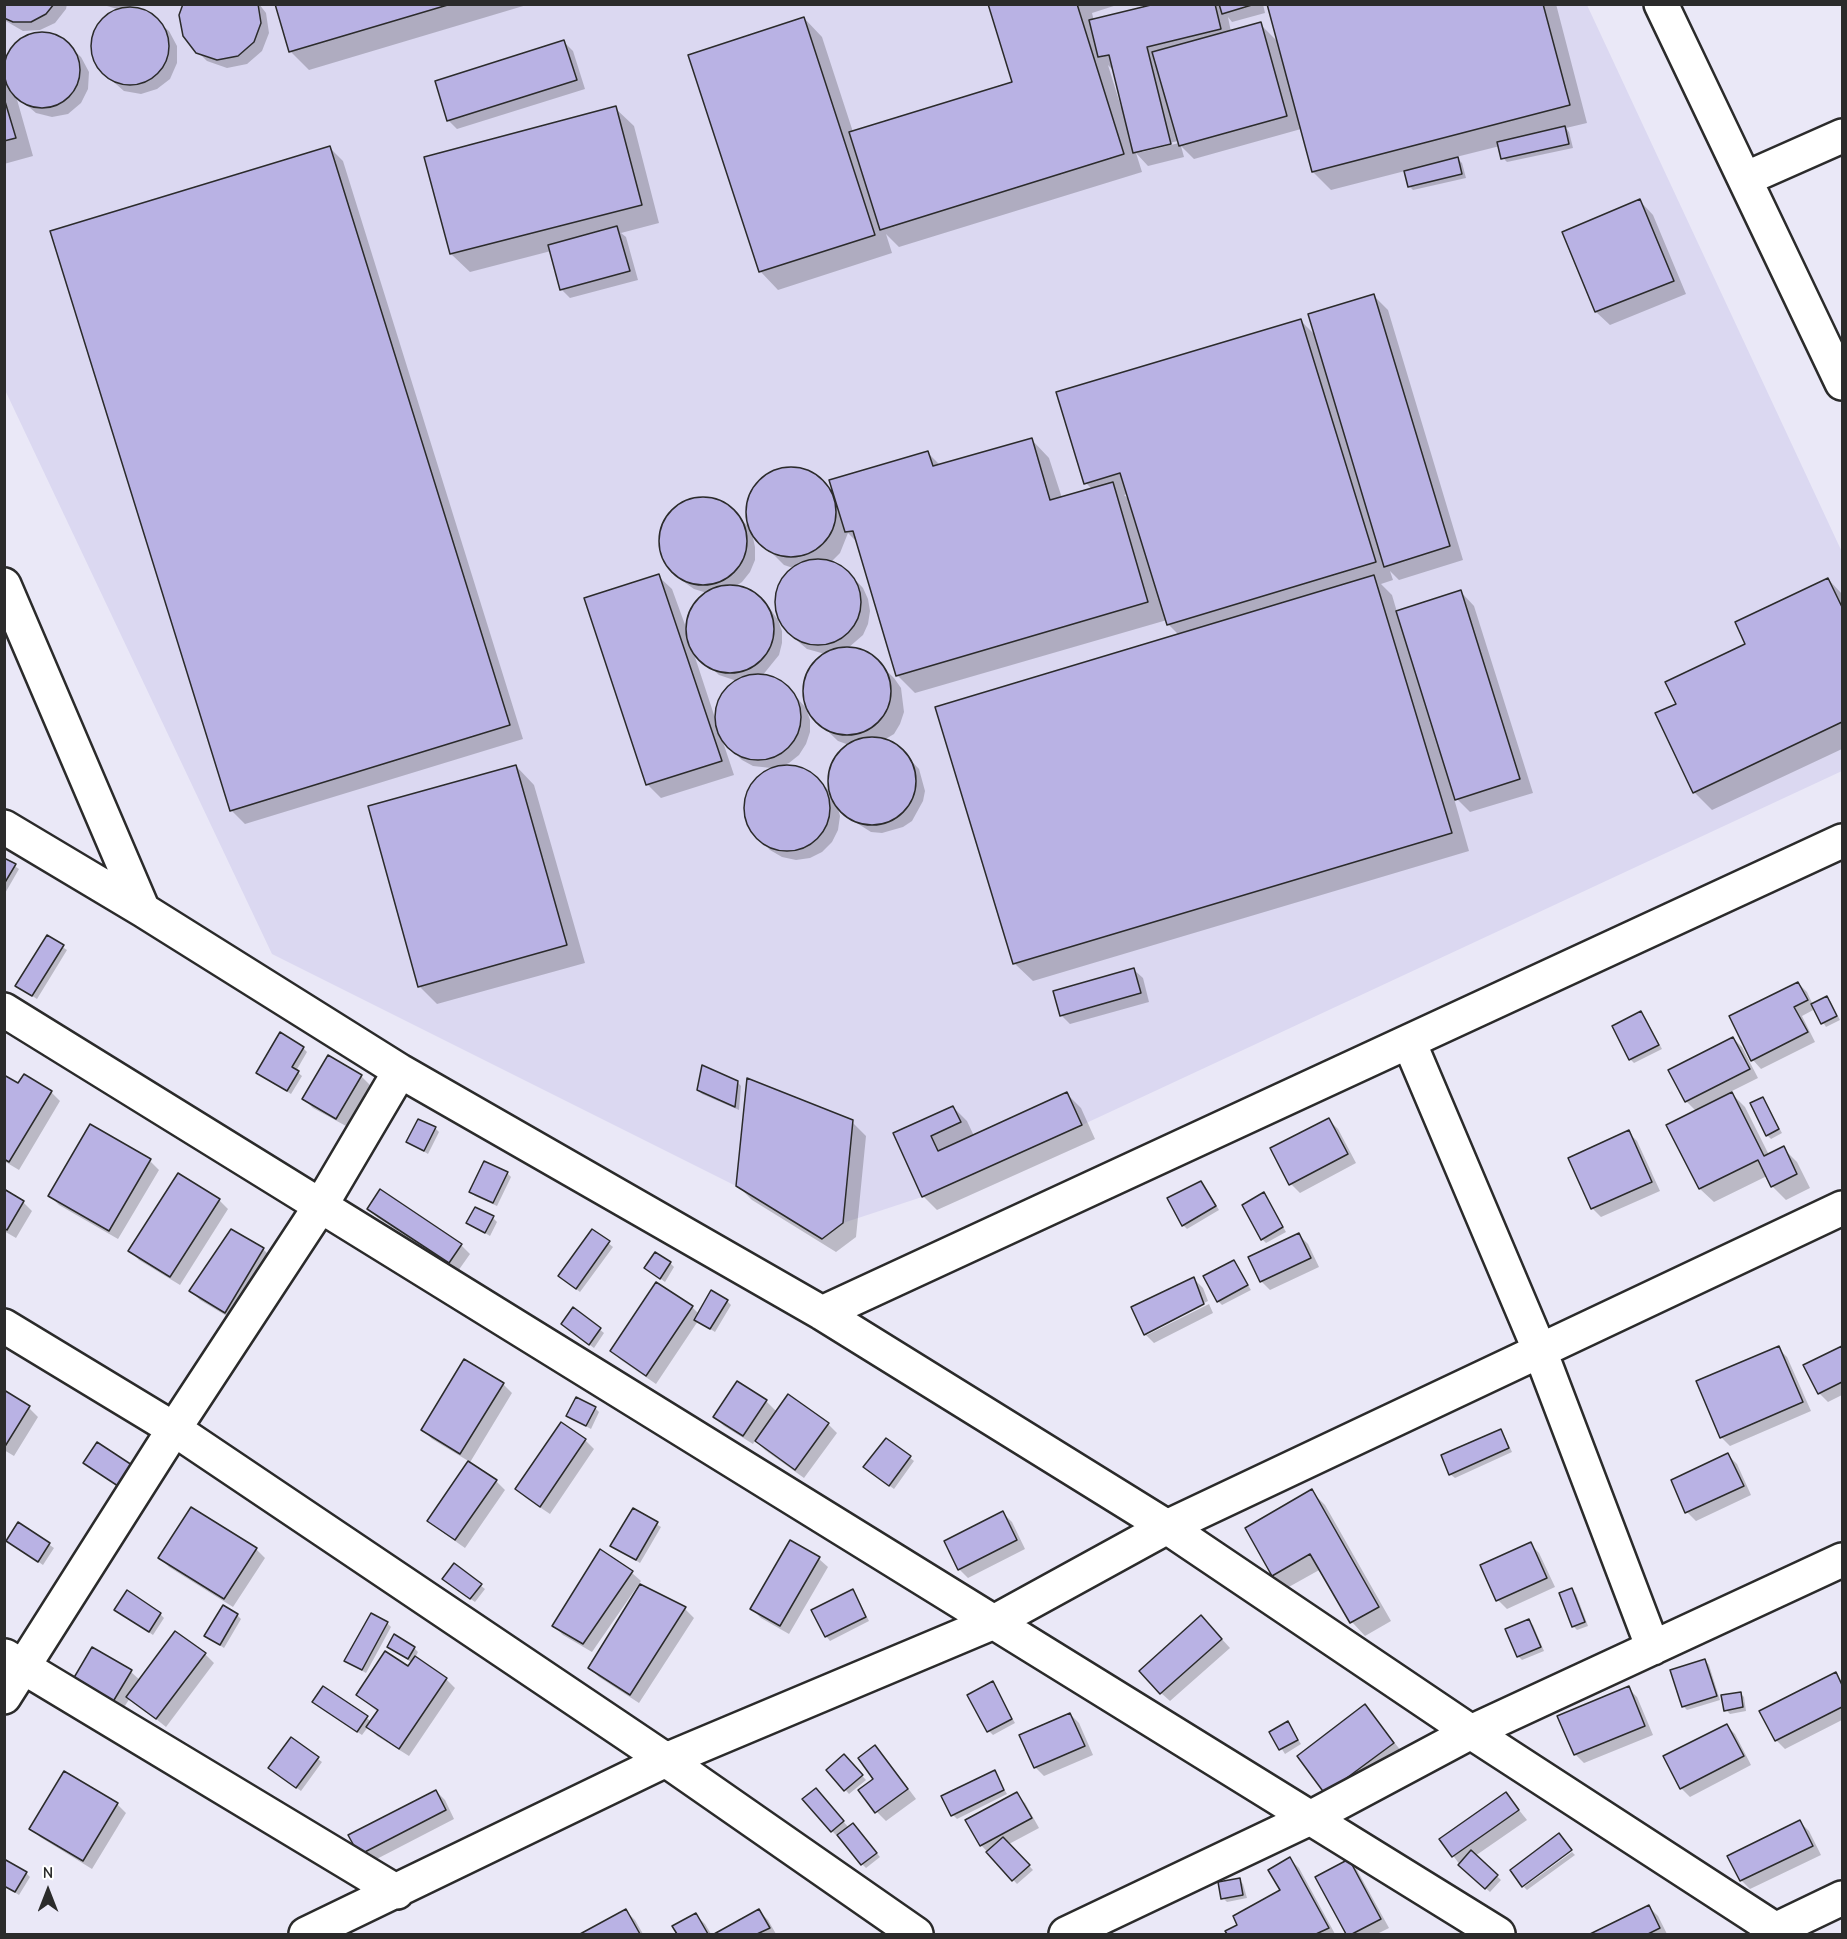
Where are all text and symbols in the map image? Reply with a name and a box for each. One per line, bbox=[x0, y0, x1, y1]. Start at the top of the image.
north arrow bbox=[18, 1861, 78, 1921]
text: N bbox=[43, 1864, 53, 1882]

